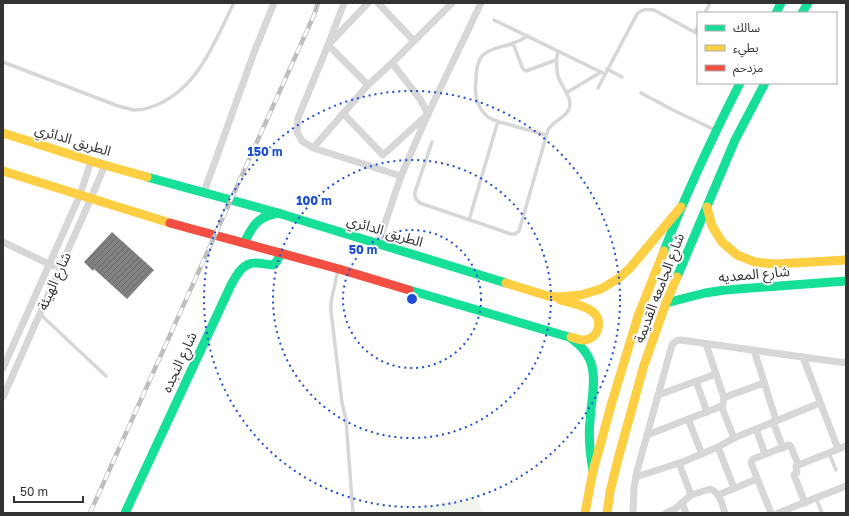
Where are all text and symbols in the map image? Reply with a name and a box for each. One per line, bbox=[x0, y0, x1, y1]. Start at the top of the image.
legend bbox=[697, 12, 837, 84]
text: سالك bbox=[733, 20, 760, 35]
text: بطيء bbox=[733, 40, 759, 58]
text: مزدحم bbox=[733, 60, 763, 77]
street label: الطريق الدائري bbox=[32, 120, 113, 162]
text: 150 m bbox=[248, 144, 282, 159]
text: 100 m bbox=[296, 193, 332, 208]
street label: الطريق الدائري bbox=[344, 211, 425, 253]
street label: شارع الجامعه القديمة bbox=[630, 231, 690, 346]
text: 50 m bbox=[349, 242, 377, 257]
street label: شارع الهيئة bbox=[33, 249, 77, 314]
street label: شارع المعديه bbox=[718, 262, 791, 288]
centre of rings bbox=[405, 292, 419, 306]
street label: شارع النجده bbox=[157, 329, 203, 396]
scale bar bbox=[14, 478, 83, 504]
text: 50 m bbox=[20, 484, 48, 499]

